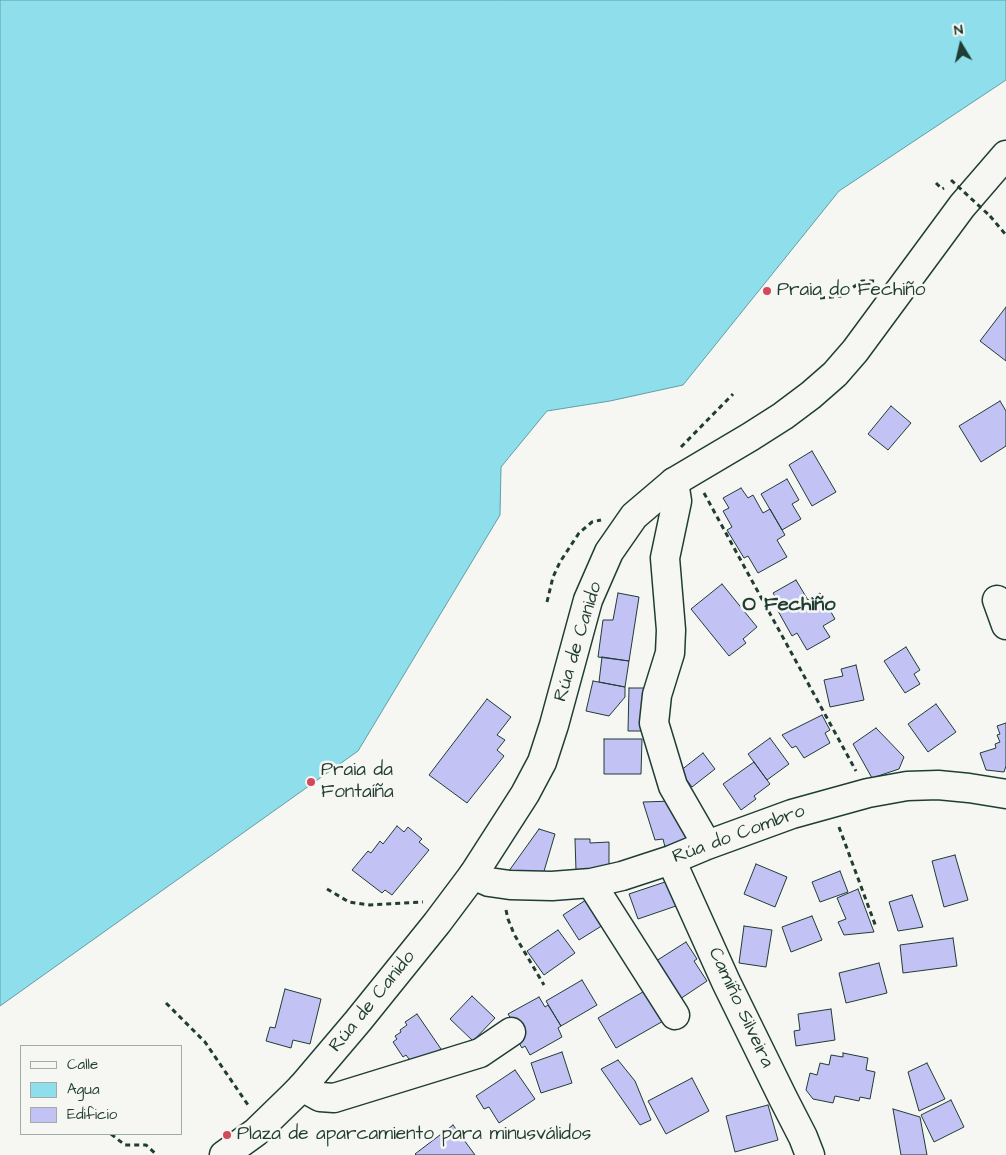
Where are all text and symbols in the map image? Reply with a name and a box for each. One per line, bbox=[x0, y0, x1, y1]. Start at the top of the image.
north arrow bbox=[936, 20, 986, 70]
text: N bbox=[953, 20, 965, 41]
place label: Praia do Fechiño bbox=[777, 280, 925, 302]
marker: Praia do Fechiño bbox=[761, 285, 773, 297]
street label: Rúa de Canido bbox=[550, 579, 608, 705]
district label: O Fechiño bbox=[743, 594, 835, 618]
place label: Praia da Fontaíña bbox=[321, 760, 394, 804]
marker: Praia da Fontaíña bbox=[305, 776, 317, 788]
street label: Rúa do Combro bbox=[670, 800, 808, 870]
street label: Camiño Silveira bbox=[702, 944, 778, 1072]
street label: Rúa de Canido bbox=[325, 947, 421, 1057]
legend bbox=[20, 1045, 182, 1135]
text: Calle bbox=[67, 1054, 98, 1075]
text: Agua bbox=[67, 1079, 100, 1100]
text: Edificio bbox=[67, 1104, 117, 1125]
place label: Plaza de aparcamiento para minusválidos bbox=[237, 1124, 591, 1146]
marker: Plaza de aparcamiento para minusválidos bbox=[221, 1129, 233, 1141]

